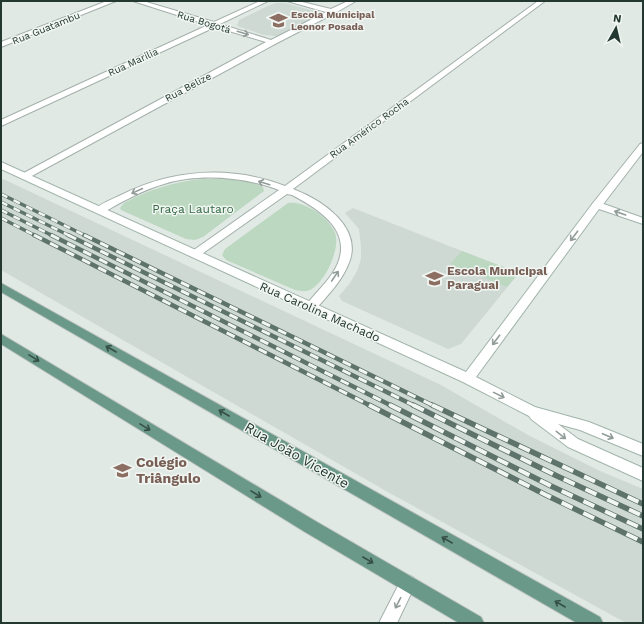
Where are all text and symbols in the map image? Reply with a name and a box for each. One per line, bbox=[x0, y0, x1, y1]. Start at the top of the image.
north arrow bbox=[596, 8, 636, 48]
street label: Rua Guatambu bbox=[10, 9, 82, 47]
street label: Rua Bogotá bbox=[176, 9, 232, 35]
place label: Escola Municipal Leonor Posada bbox=[291, 9, 375, 32]
school or university icon: Escola Municipal Leonor Posada bbox=[268, 10, 288, 30]
text: N bbox=[612, 12, 622, 26]
one-way arrow bbox=[236, 30, 249, 37]
street label: Rua Marília bbox=[106, 46, 160, 78]
street label: Rua Belize bbox=[163, 70, 213, 104]
street label: Rua Américo Rocha bbox=[327, 96, 411, 160]
one-way arrow bbox=[257, 179, 270, 186]
one-way arrow bbox=[131, 188, 143, 195]
park label: Praça Lautaro bbox=[152, 202, 234, 216]
one-way arrow bbox=[614, 209, 627, 216]
one-way arrow bbox=[570, 231, 578, 242]
place label: Escola Municipal Paraguai bbox=[447, 264, 547, 292]
school or university icon: Escola Municipal Paraguai bbox=[424, 268, 444, 288]
one-way arrow bbox=[331, 271, 339, 282]
street label: Rua Carolina Machado bbox=[258, 279, 382, 345]
one-way arrow bbox=[492, 335, 500, 346]
one-way arrow bbox=[105, 345, 117, 352]
one-way arrow bbox=[28, 355, 40, 363]
one-way arrow bbox=[493, 392, 505, 399]
one-way arrow bbox=[218, 409, 230, 417]
street label: Rua João Vicente bbox=[242, 419, 352, 491]
one-way arrow bbox=[139, 423, 151, 431]
one-way arrow bbox=[556, 430, 567, 439]
one-way arrow bbox=[601, 432, 613, 440]
place label: Colégio Triângulo bbox=[136, 454, 201, 486]
school or university icon: Colégio Triângulo bbox=[113, 460, 133, 480]
one-way arrow bbox=[250, 490, 261, 498]
one-way arrow bbox=[441, 535, 453, 543]
one-way arrow bbox=[362, 556, 373, 564]
one-way arrow bbox=[394, 597, 401, 609]
one-way arrow bbox=[554, 599, 566, 607]

